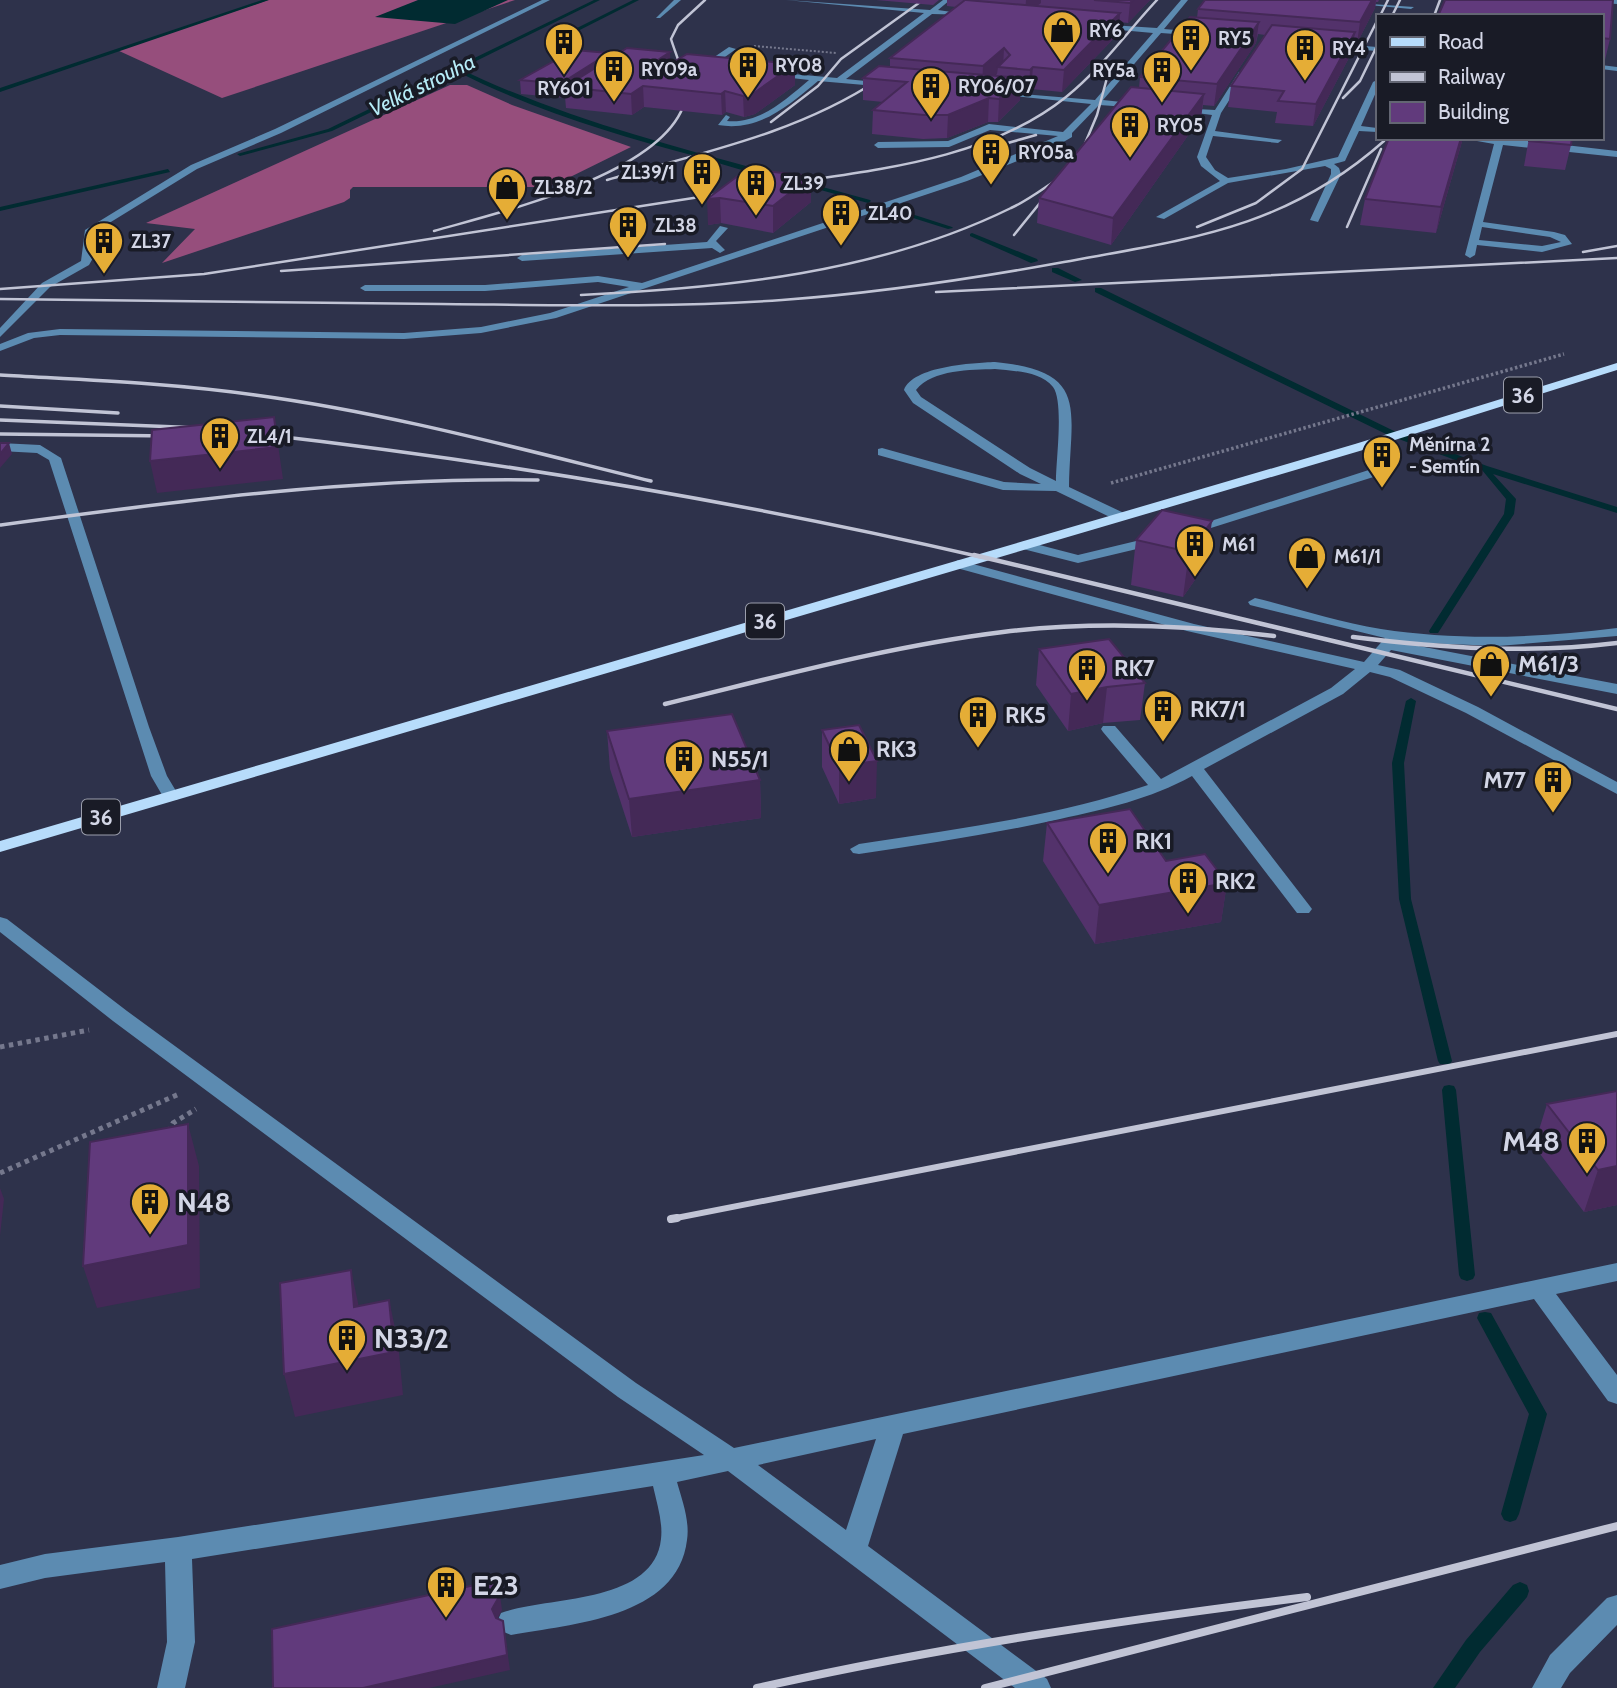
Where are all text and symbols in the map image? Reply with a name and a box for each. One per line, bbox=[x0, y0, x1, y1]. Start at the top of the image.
shop icon: RY6 bbox=[1041, 9, 1083, 64]
legend bbox=[1376, 14, 1603, 140]
building icon: RY5 bbox=[1170, 17, 1212, 72]
place label: RY6 bbox=[1089, 19, 1122, 42]
building icon: RY601 bbox=[543, 21, 585, 76]
place label: RY5 bbox=[1218, 27, 1251, 50]
building icon: RY4 bbox=[1284, 27, 1326, 82]
text: Road bbox=[1438, 29, 1484, 54]
place label: RY4 bbox=[1332, 37, 1366, 60]
building icon: RY08 bbox=[727, 44, 769, 99]
building icon: RY09a bbox=[593, 48, 635, 103]
water label: Velká strouha bbox=[365, 49, 479, 121]
building icon: RY5a bbox=[1141, 49, 1183, 104]
place label: RY08 bbox=[775, 54, 823, 77]
place label: RY09a bbox=[641, 58, 698, 81]
place label: RY5a bbox=[1092, 59, 1136, 82]
text: Railway bbox=[1438, 64, 1506, 89]
building icon: RY06/07 bbox=[910, 65, 952, 120]
place label: RY06/07 bbox=[958, 75, 1035, 98]
place label: RY601 bbox=[537, 77, 591, 100]
text: Building bbox=[1438, 99, 1510, 124]
building icon: RY05 bbox=[1109, 104, 1151, 159]
place label: RY05 bbox=[1157, 114, 1203, 137]
building icon: RY05a bbox=[970, 131, 1012, 186]
place label: RY05a bbox=[1018, 141, 1074, 164]
building icon: ZL39/1 bbox=[681, 151, 723, 206]
place label: ZL39/1 bbox=[621, 161, 675, 184]
building icon: ZL39 bbox=[735, 162, 777, 217]
shop icon: ZL38/2 bbox=[486, 166, 528, 221]
place label: ZL39 bbox=[783, 172, 824, 195]
place label: ZL38/2 bbox=[534, 176, 593, 199]
building icon: ZL40 bbox=[820, 192, 862, 247]
place label: ZL40 bbox=[868, 202, 912, 225]
building icon: ZL38 bbox=[607, 204, 649, 259]
place label: ZL38 bbox=[655, 214, 697, 237]
building icon: ZL37 bbox=[83, 220, 125, 275]
place label: ZL37 bbox=[131, 230, 171, 253]
road number: 36 bbox=[1504, 378, 1542, 412]
building icon: ZL4/1 bbox=[199, 415, 241, 470]
place label: ZL4/1 bbox=[247, 425, 292, 448]
place label: Měnírna 2 - Semtín bbox=[1409, 433, 1490, 478]
building icon: Měnírna 2 - Semtín bbox=[1361, 434, 1403, 489]
building icon: M61 bbox=[1174, 523, 1216, 578]
place label: M61 bbox=[1222, 533, 1256, 556]
shop icon: M61/1 bbox=[1286, 535, 1328, 590]
place label: M61/1 bbox=[1334, 545, 1381, 568]
road number: 36 bbox=[746, 604, 784, 638]
shop icon: M61/3 bbox=[1470, 643, 1512, 698]
building icon: RK7 bbox=[1066, 647, 1108, 702]
place label: M61/3 bbox=[1518, 650, 1579, 678]
place label: RK7 bbox=[1114, 654, 1155, 682]
building icon: RK7/1 bbox=[1142, 688, 1184, 743]
building icon: RK5 bbox=[957, 694, 999, 749]
place label: RK7/1 bbox=[1190, 695, 1246, 723]
place label: RK5 bbox=[1005, 701, 1046, 729]
shop icon: RK3 bbox=[828, 728, 870, 783]
place label: RK3 bbox=[876, 735, 917, 763]
building icon: N55/1 bbox=[663, 738, 705, 793]
place label: N55/1 bbox=[711, 745, 769, 773]
building icon: M77 bbox=[1532, 759, 1574, 814]
place label: M77 bbox=[1483, 766, 1526, 794]
road number: 36 bbox=[82, 800, 120, 834]
building icon: RK1 bbox=[1087, 820, 1129, 875]
place label: RK1 bbox=[1135, 827, 1172, 855]
building icon: RK2 bbox=[1167, 860, 1209, 915]
place label: RK2 bbox=[1215, 867, 1256, 895]
building icon: M48 bbox=[1566, 1120, 1608, 1175]
place label: M48 bbox=[1502, 1124, 1560, 1158]
building icon: N48 bbox=[129, 1181, 171, 1236]
place label: N48 bbox=[177, 1185, 231, 1219]
building icon: N33/2 bbox=[326, 1317, 368, 1372]
place label: N33/2 bbox=[374, 1321, 449, 1355]
building icon: E23 bbox=[425, 1564, 467, 1619]
place label: E23 bbox=[473, 1568, 519, 1602]

